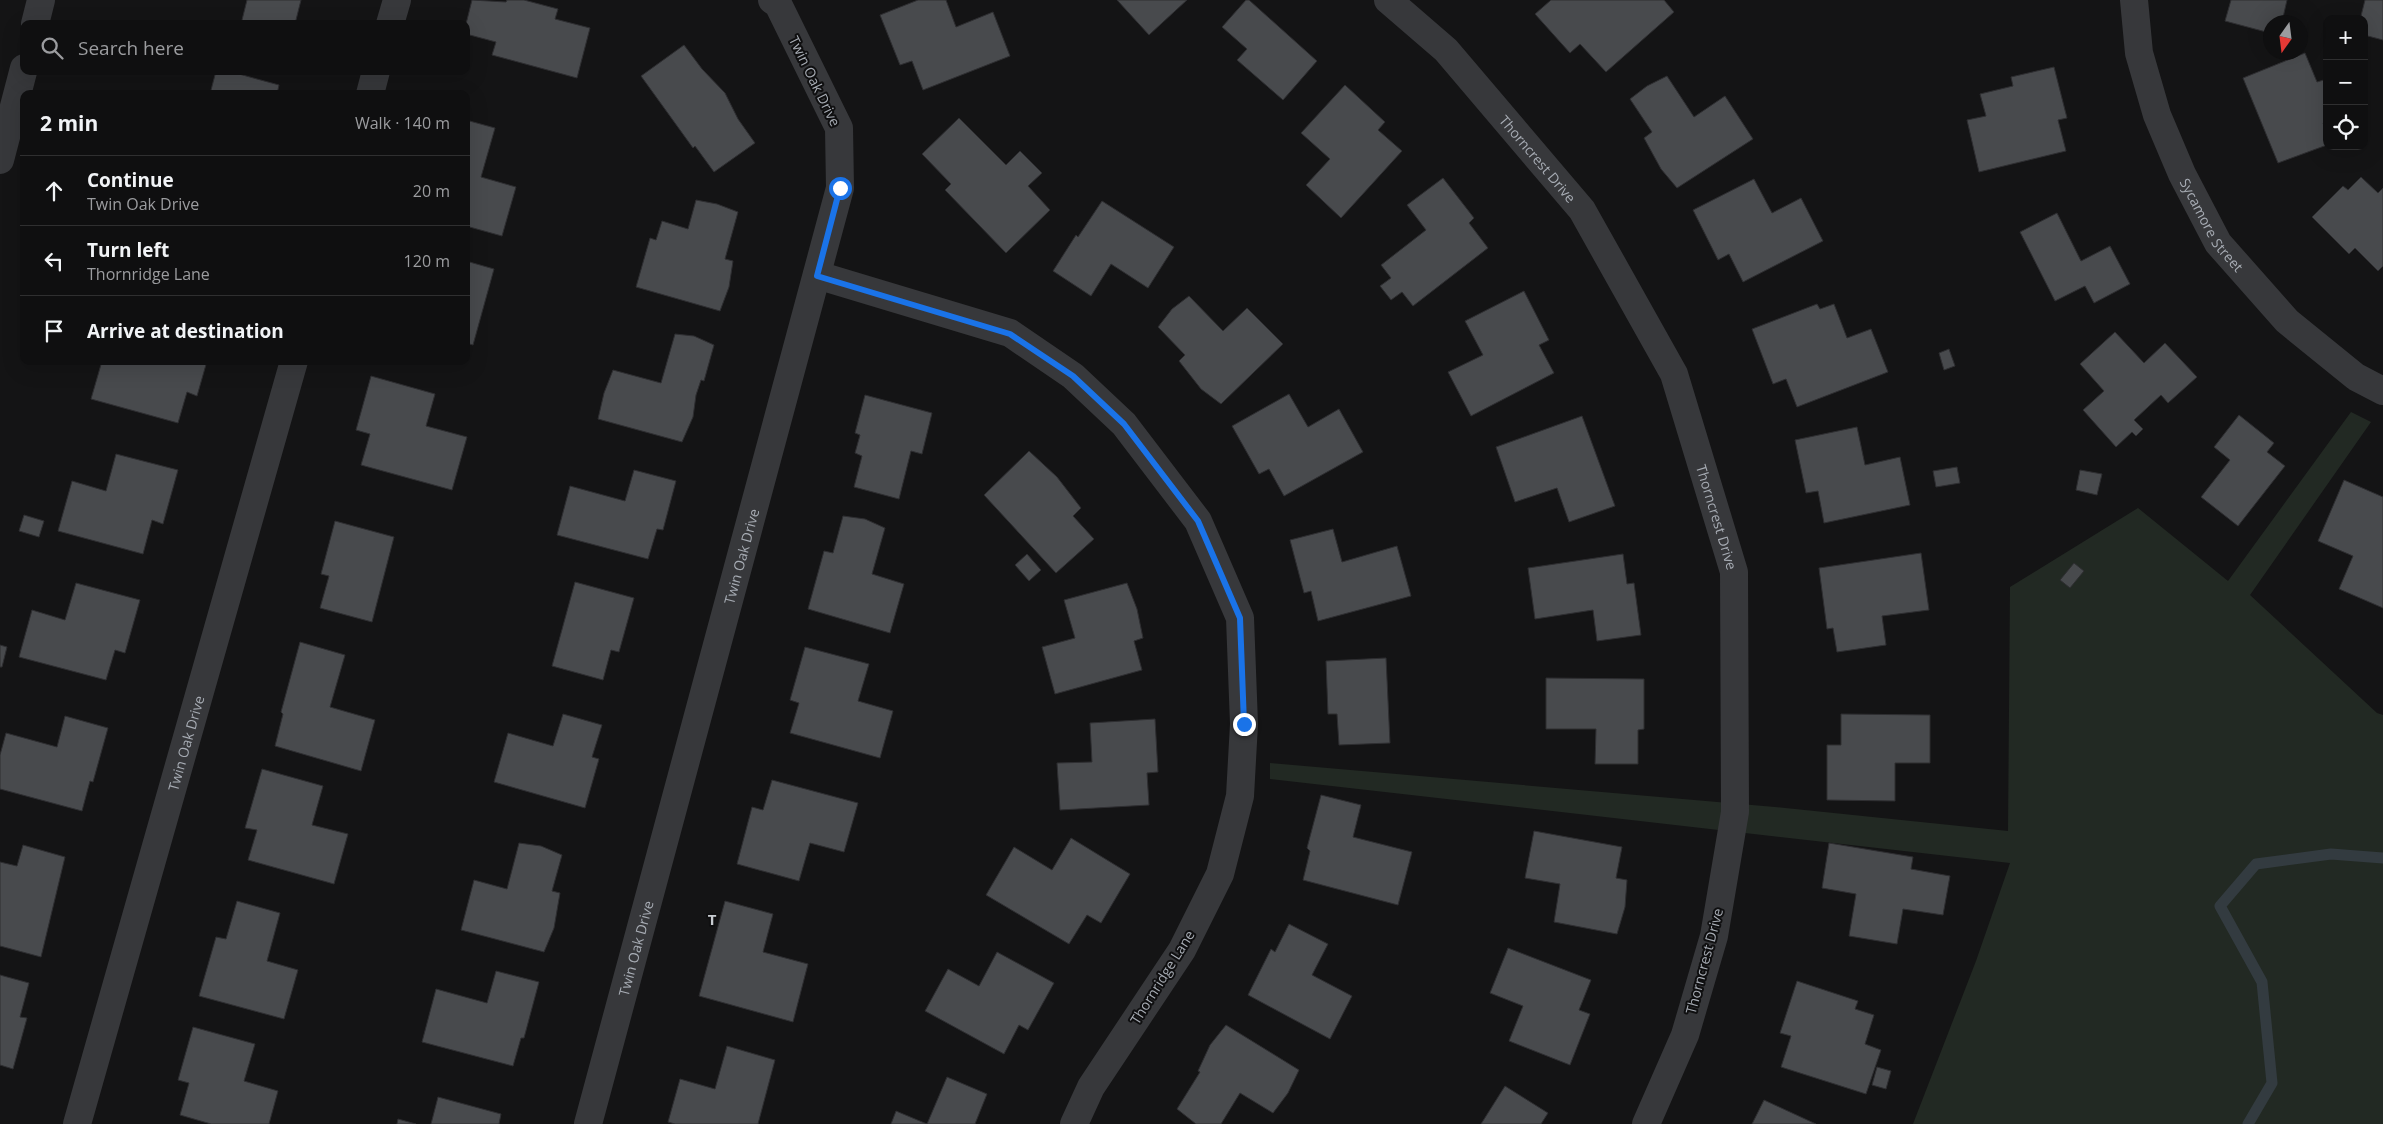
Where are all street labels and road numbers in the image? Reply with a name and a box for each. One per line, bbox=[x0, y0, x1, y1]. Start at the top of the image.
street label: Twin Oak Drive bbox=[785, 33, 845, 129]
street label: Thorncrest Drive bbox=[1496, 111, 1581, 206]
street label: Sycamore Street bbox=[2176, 175, 2248, 275]
street label: Thorncrest Drive bbox=[1692, 462, 1742, 572]
street label: Twin Oak Drive bbox=[719, 506, 763, 606]
street label: Twin Oak Drive bbox=[163, 693, 208, 793]
street label: Twin Oak Drive bbox=[613, 898, 657, 998]
street label: Thorncrest Drive bbox=[1681, 906, 1727, 1016]
street label: Thornridge Lane bbox=[1125, 926, 1199, 1028]

